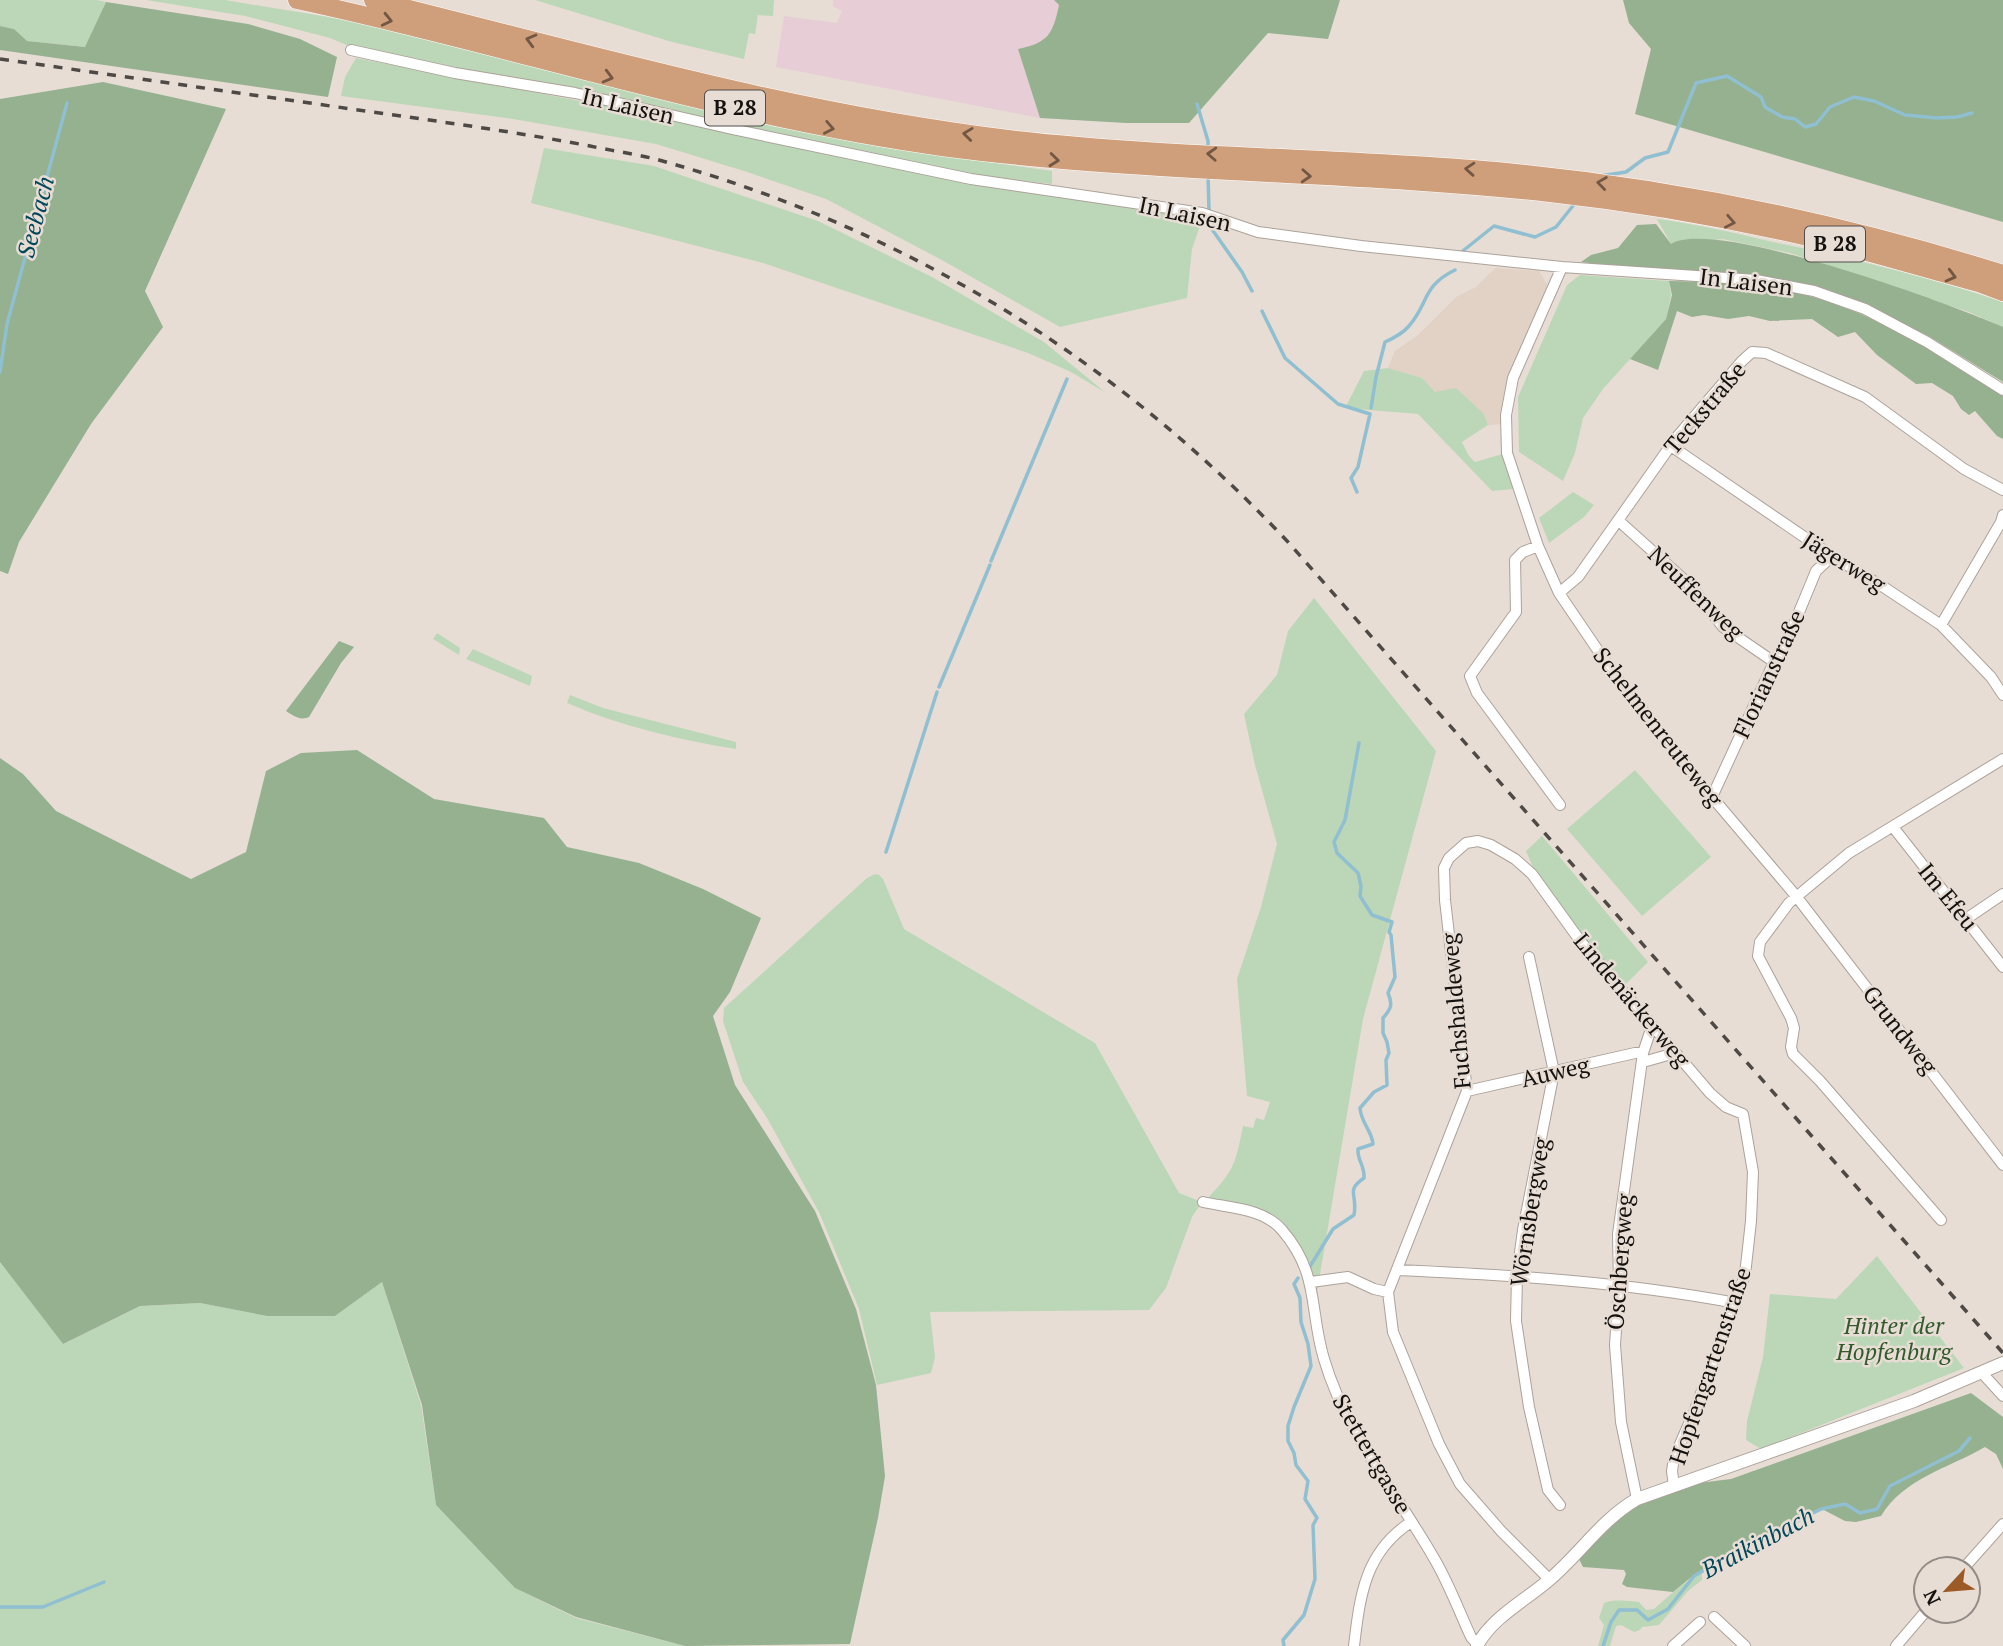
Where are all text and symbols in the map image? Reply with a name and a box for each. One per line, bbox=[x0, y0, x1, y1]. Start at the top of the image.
one-way arrow bbox=[381, 12, 393, 26]
one-way arrow bbox=[525, 34, 537, 48]
one-way arrow bbox=[602, 69, 614, 83]
street label: In Laisen bbox=[579, 80, 678, 131]
road number: B 28 bbox=[705, 90, 765, 126]
one-way arrow bbox=[823, 120, 835, 135]
one-way arrow bbox=[963, 126, 974, 141]
one-way arrow bbox=[1206, 147, 1217, 162]
one-way arrow bbox=[1049, 152, 1060, 167]
one-way arrow bbox=[1465, 162, 1476, 177]
one-way arrow bbox=[1301, 168, 1312, 183]
water label: Seebach bbox=[9, 172, 61, 261]
one-way arrow bbox=[1596, 176, 1608, 191]
street label: In Laisen bbox=[1136, 189, 1234, 238]
one-way arrow bbox=[1724, 213, 1736, 228]
road number: B 28 bbox=[1805, 226, 1865, 262]
street label: In Laisen bbox=[1698, 260, 1795, 303]
one-way arrow bbox=[1945, 268, 1957, 282]
street label: Teckstraße bbox=[1657, 355, 1753, 461]
street label: Jägerweg bbox=[1797, 524, 1892, 600]
street label: Neuffenweg bbox=[1642, 539, 1752, 647]
street label: Florianstraße bbox=[1725, 605, 1812, 743]
street label: Schelmenreuteweg bbox=[1586, 641, 1731, 813]
street label: Im Efeu bbox=[1911, 856, 1985, 937]
street label: Lindenäckerweg bbox=[1567, 926, 1698, 1074]
street label: Fuchshaldeweg bbox=[1433, 931, 1478, 1090]
street label: Grundweg bbox=[1856, 979, 1945, 1081]
street label: Auweg bbox=[1518, 1048, 1593, 1094]
street label: Wörnsbergweg bbox=[1502, 1134, 1557, 1289]
street label: Öschbergweg bbox=[1599, 1192, 1640, 1331]
street label: Hopfengartenstraße bbox=[1661, 1263, 1758, 1469]
park label: Hinter der Hopfenburg bbox=[1835, 1310, 1953, 1367]
street label: Stettertgasse bbox=[1326, 1388, 1419, 1519]
water label: Braikinbach bbox=[1695, 1499, 1820, 1586]
north arrow bbox=[1912, 1555, 1982, 1625]
text: N bbox=[1917, 1585, 1946, 1610]

